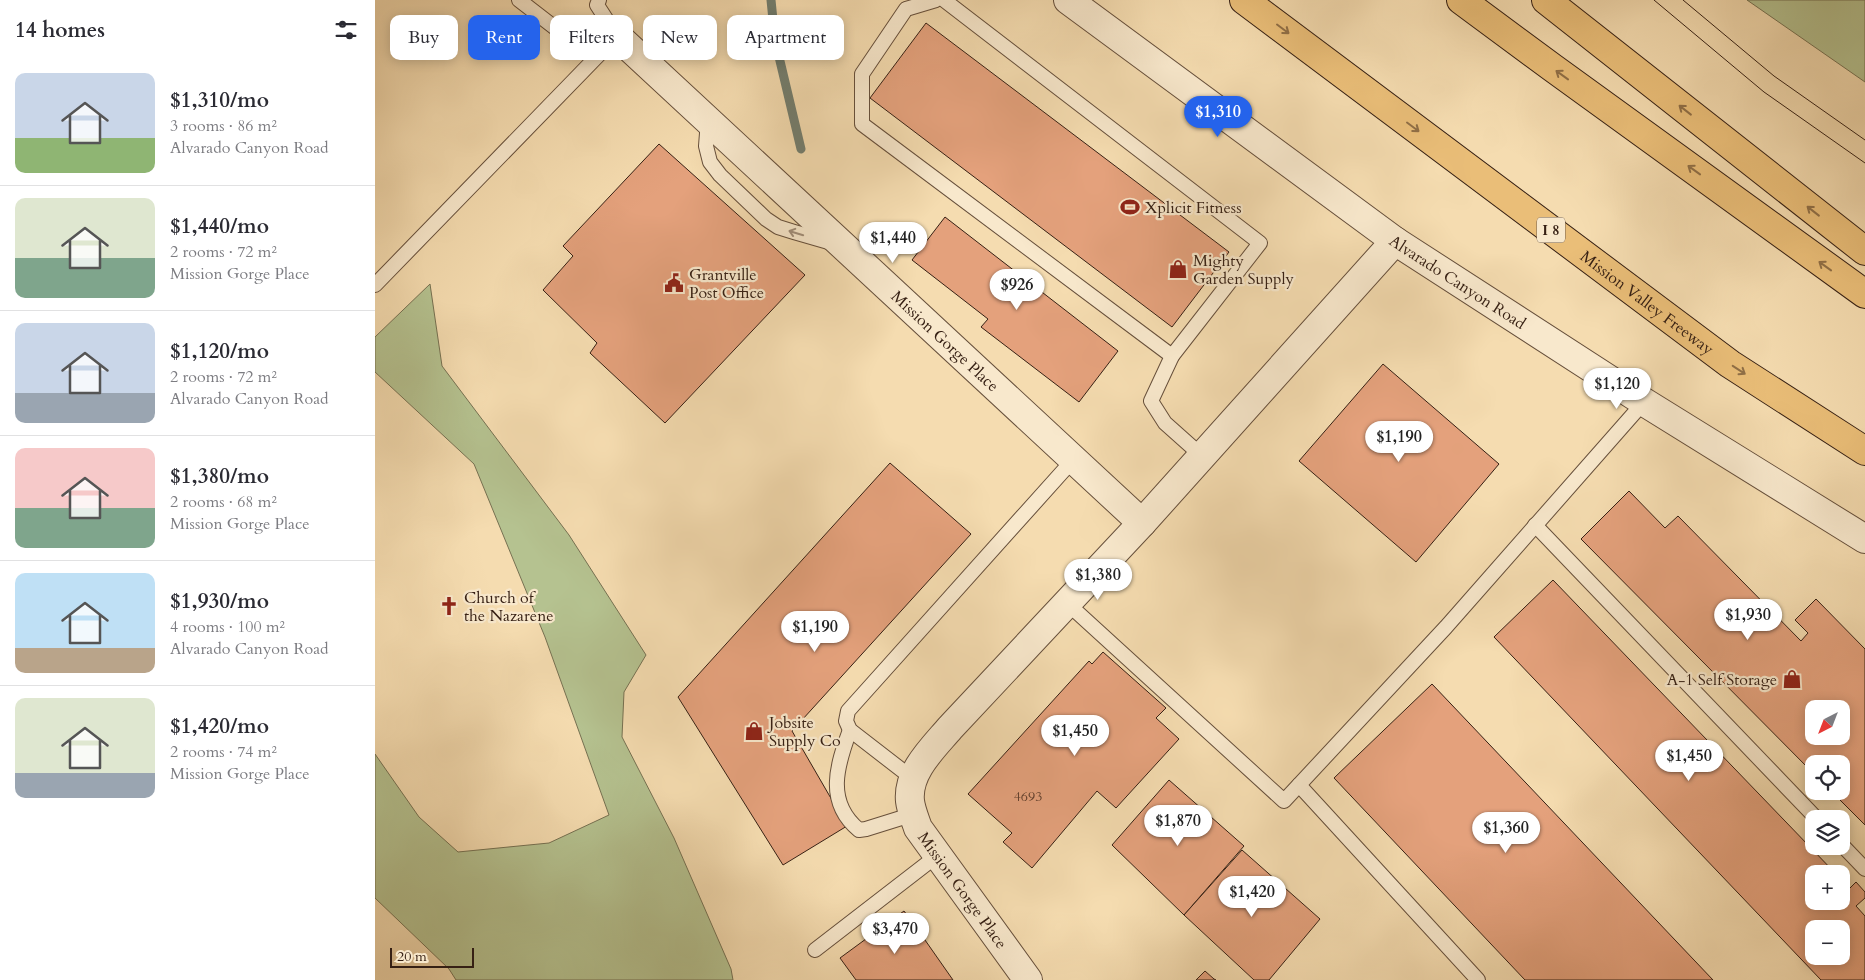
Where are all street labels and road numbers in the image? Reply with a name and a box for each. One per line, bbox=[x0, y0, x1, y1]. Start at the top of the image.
road number: I 8 bbox=[1537, 218, 1565, 242]
street label: Alvarado Canyon Road bbox=[1385, 230, 1530, 335]
street label: Mission Valley Freeway bbox=[1576, 246, 1718, 360]
street label: Mission Gorge Place bbox=[886, 286, 1003, 397]
street label: Mission Gorge Place bbox=[912, 828, 1012, 953]

